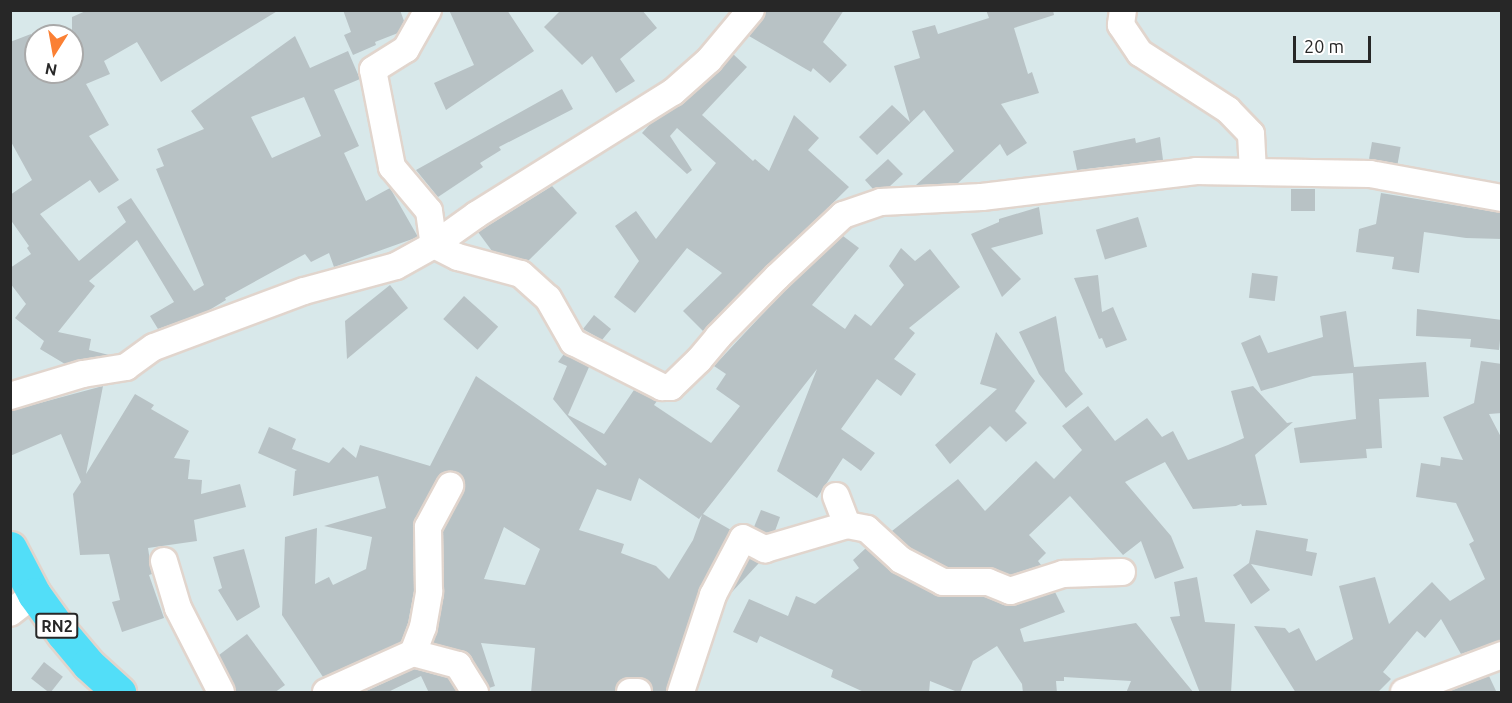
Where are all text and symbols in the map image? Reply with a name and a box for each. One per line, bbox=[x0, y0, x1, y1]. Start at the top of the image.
north arrow bbox=[24, 24, 84, 84]
scale bar bbox=[1296, 24, 1374, 62]
text: 20 m bbox=[1304, 36, 1344, 56]
text: N bbox=[43, 60, 59, 80]
road number: RN2 bbox=[34, 613, 80, 639]

